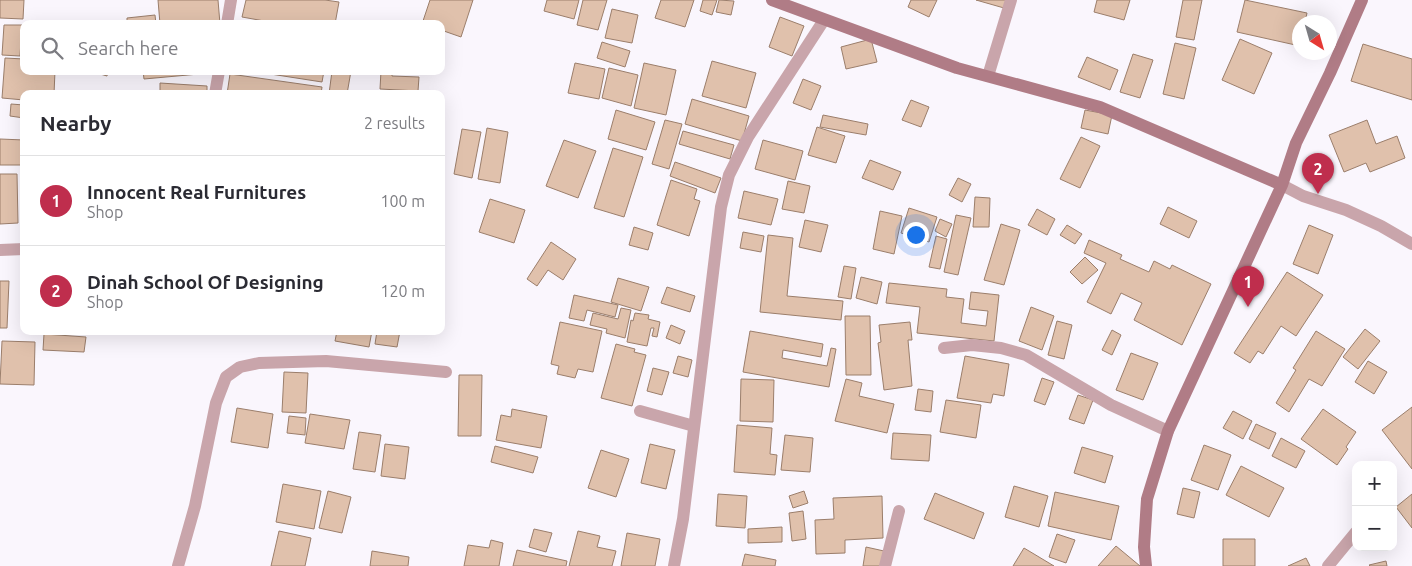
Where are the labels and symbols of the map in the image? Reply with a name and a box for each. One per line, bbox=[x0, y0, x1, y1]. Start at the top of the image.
north arrow bbox=[1292, 15, 1337, 60]
pin: 2 bbox=[1302, 153, 1334, 194]
your location bbox=[903, 222, 929, 248]
pin: 1 bbox=[1232, 266, 1264, 307]

